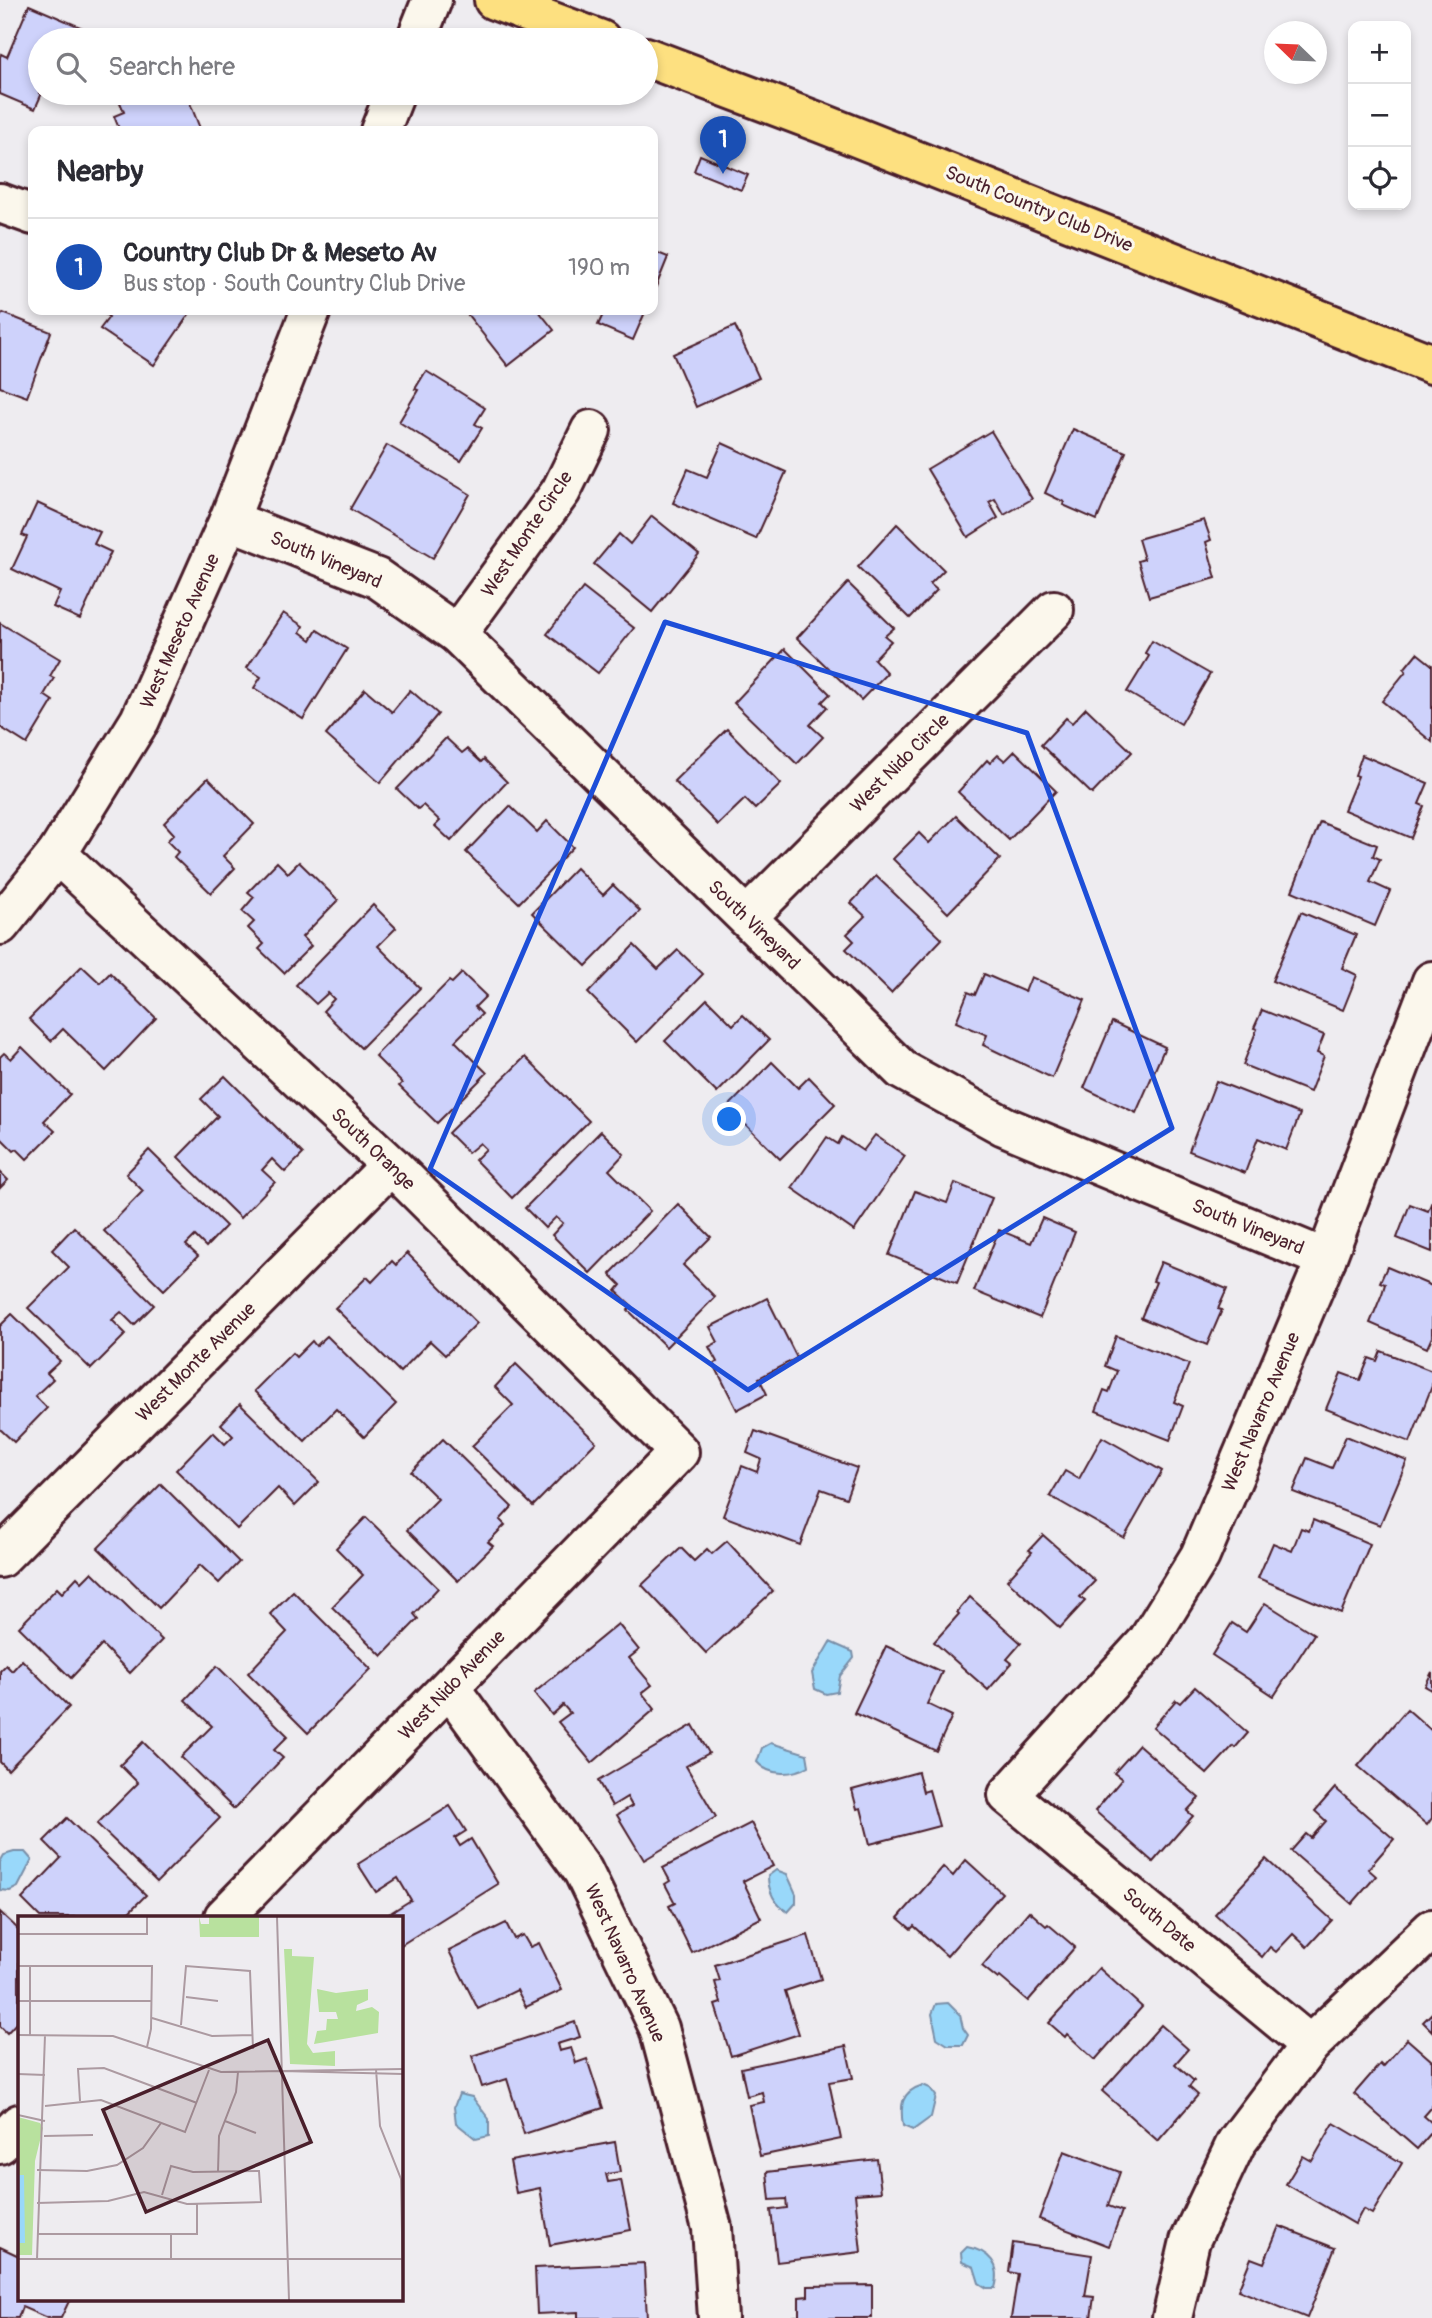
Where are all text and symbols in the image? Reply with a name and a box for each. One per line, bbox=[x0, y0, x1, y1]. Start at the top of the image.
north arrow bbox=[1264, 21, 1327, 84]
map controls bbox=[1348, 21, 1411, 210]
button: + bbox=[1348, 21, 1411, 84]
search box bbox=[28, 28, 658, 105]
icon: search bbox=[52, 48, 90, 86]
text: Search here bbox=[108, 51, 235, 83]
button: − bbox=[1348, 84, 1411, 147]
pin: 1 bbox=[700, 116, 746, 174]
button: locate bbox=[1348, 147, 1411, 210]
text: Nearby bbox=[56, 153, 143, 190]
street label: South Country Club Drive bbox=[942, 160, 1137, 258]
text: Country Club Dr & Meseto Av bbox=[123, 237, 437, 269]
text: 1 bbox=[75, 253, 84, 282]
text: 190 m bbox=[568, 253, 630, 282]
text: Bus stop · South Country Club Drive bbox=[123, 269, 465, 298]
street label: West Monte Circle bbox=[476, 466, 578, 602]
street label: South Vineyard bbox=[267, 526, 385, 594]
street label: West Meseto Avenue bbox=[135, 549, 225, 712]
street label: West Nido Circle bbox=[845, 708, 955, 818]
street label: South Vineyard bbox=[703, 875, 805, 975]
your location bbox=[712, 1102, 746, 1136]
street label: South Orange bbox=[326, 1103, 421, 1196]
street label: South Vineyard bbox=[1188, 1194, 1308, 1260]
street label: West Monte Avenue bbox=[131, 1297, 261, 1427]
street label: West Navarro Avenue bbox=[1217, 1328, 1306, 1495]
street label: West Nido Avenue bbox=[393, 1625, 511, 1745]
street label: West Navarro Avenue bbox=[579, 1880, 671, 2046]
street label: South Date bbox=[1117, 1882, 1201, 1958]
inset map bbox=[18, 1916, 402, 2300]

